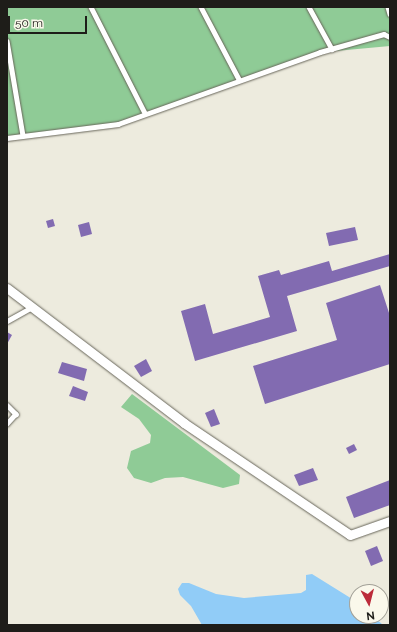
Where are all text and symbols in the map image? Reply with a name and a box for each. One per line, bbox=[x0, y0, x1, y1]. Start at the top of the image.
scale bar bbox=[10, 8, 89, 34]
text: 50 m bbox=[15, 16, 43, 30]
north arrow bbox=[349, 584, 389, 624]
text: N bbox=[365, 608, 375, 622]

